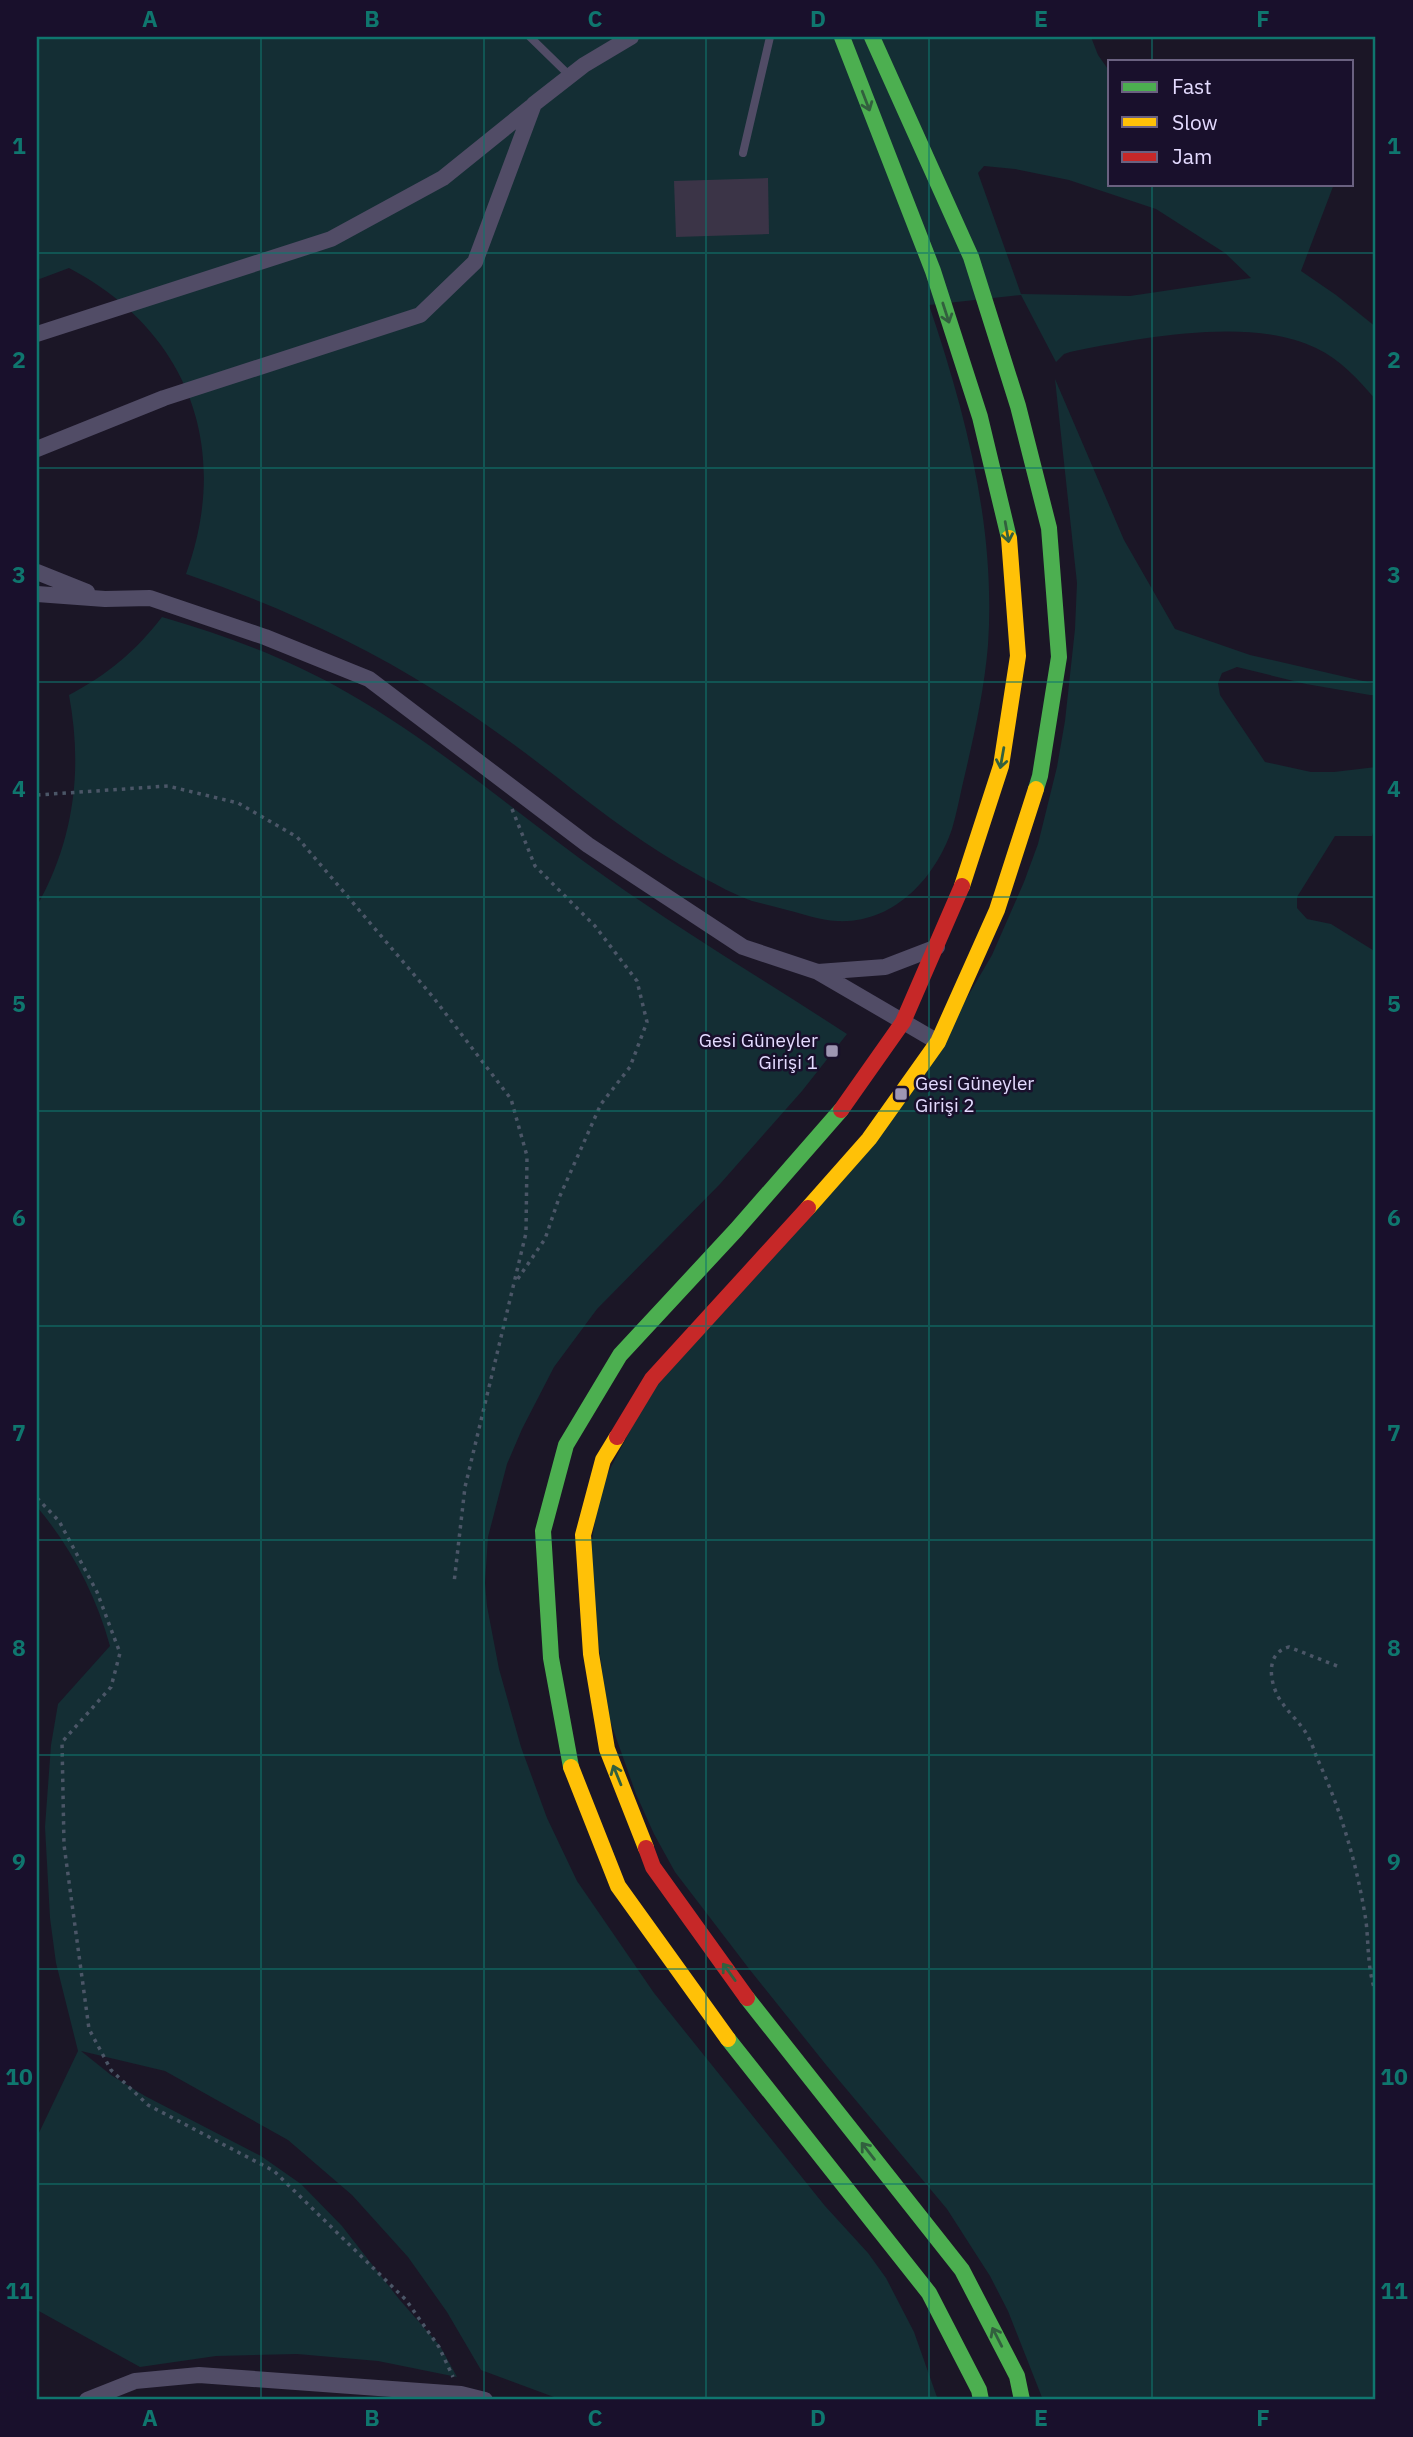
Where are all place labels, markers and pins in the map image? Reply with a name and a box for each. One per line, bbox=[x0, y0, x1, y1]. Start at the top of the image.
place label: Gesi Güneyler Girişi 1 bbox=[699, 1028, 818, 1074]
marker: Gesi Güneyler Girişi 1 bbox=[824, 1043, 840, 1059]
place label: Gesi Güneyler Girişi 2 bbox=[915, 1071, 1034, 1117]
marker: Gesi Güneyler Girişi 2 bbox=[893, 1086, 909, 1102]

